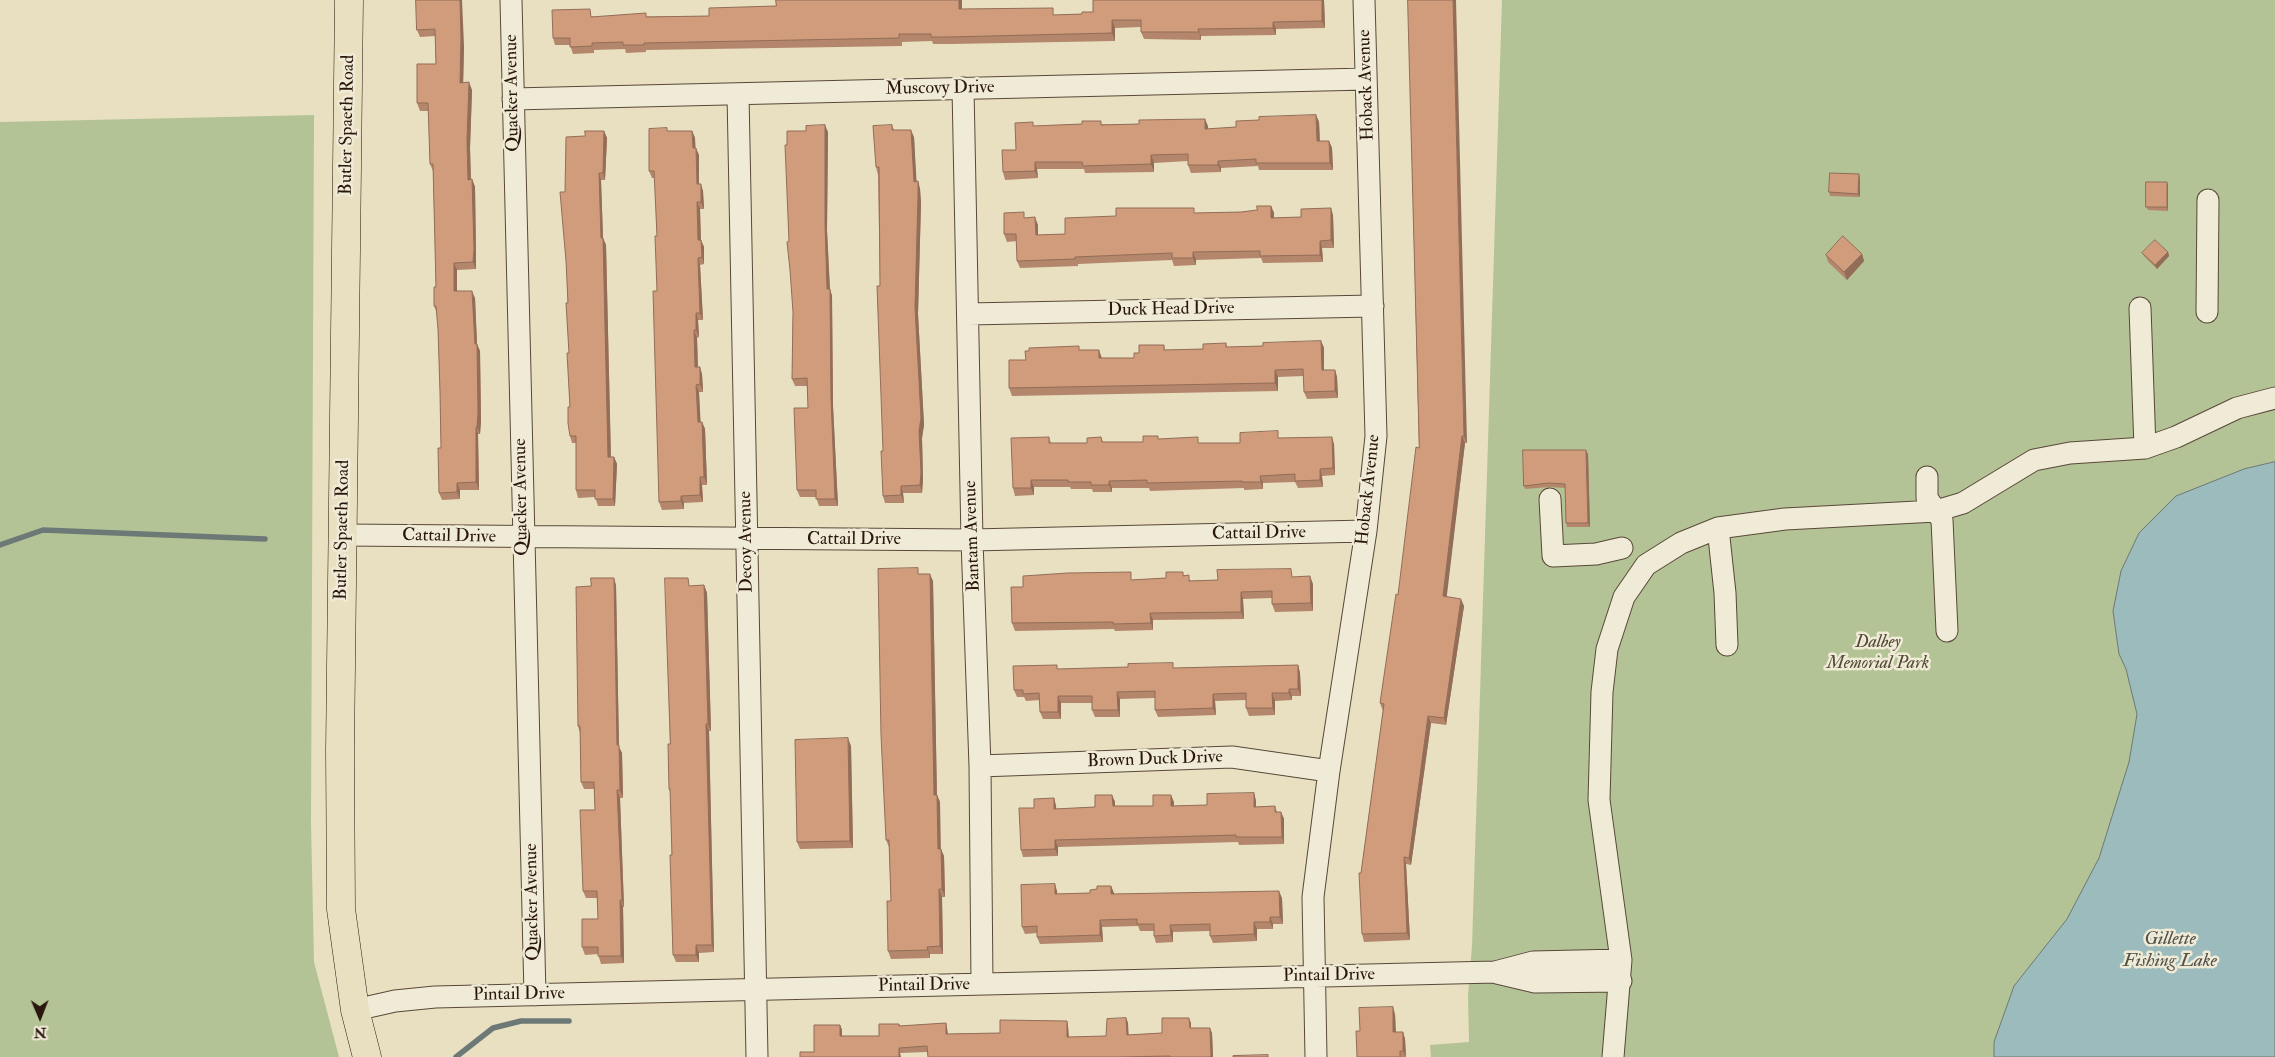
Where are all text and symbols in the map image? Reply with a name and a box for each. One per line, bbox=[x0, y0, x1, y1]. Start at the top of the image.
street label: Hoback Avenue bbox=[1354, 29, 1380, 141]
street label: Quacker Avenue bbox=[501, 34, 525, 152]
street label: Butler Spaeth Road bbox=[336, 55, 360, 195]
street label: Muscovy Drive bbox=[885, 77, 995, 101]
street label: Duck Head Drive bbox=[1107, 298, 1235, 322]
street label: Hoback Avenue bbox=[1352, 434, 1386, 546]
street label: Quacker Avenue bbox=[510, 438, 534, 556]
street label: Butler Spaeth Road bbox=[331, 460, 355, 600]
street label: Bantam Avenue bbox=[960, 480, 986, 592]
street label: Decoy Avenue bbox=[735, 491, 759, 593]
street label: Cattail Drive bbox=[1212, 522, 1306, 546]
street label: Cattail Drive bbox=[402, 525, 496, 549]
street label: Cattail Drive bbox=[807, 529, 901, 551]
park label: Dalbey Memorial Park bbox=[1827, 632, 1929, 674]
street label: Brown Duck Drive bbox=[1087, 747, 1223, 773]
street label: Quacker Avenue bbox=[521, 843, 545, 961]
water label: Gillette Fishing Lake bbox=[2123, 929, 2217, 973]
street label: Pintail Drive bbox=[1283, 964, 1375, 988]
street label: Pintail Drive bbox=[878, 974, 970, 998]
street label: Pintail Drive bbox=[473, 983, 565, 1007]
north arrow bbox=[15, 992, 65, 1042]
text: N bbox=[34, 1024, 47, 1041]

